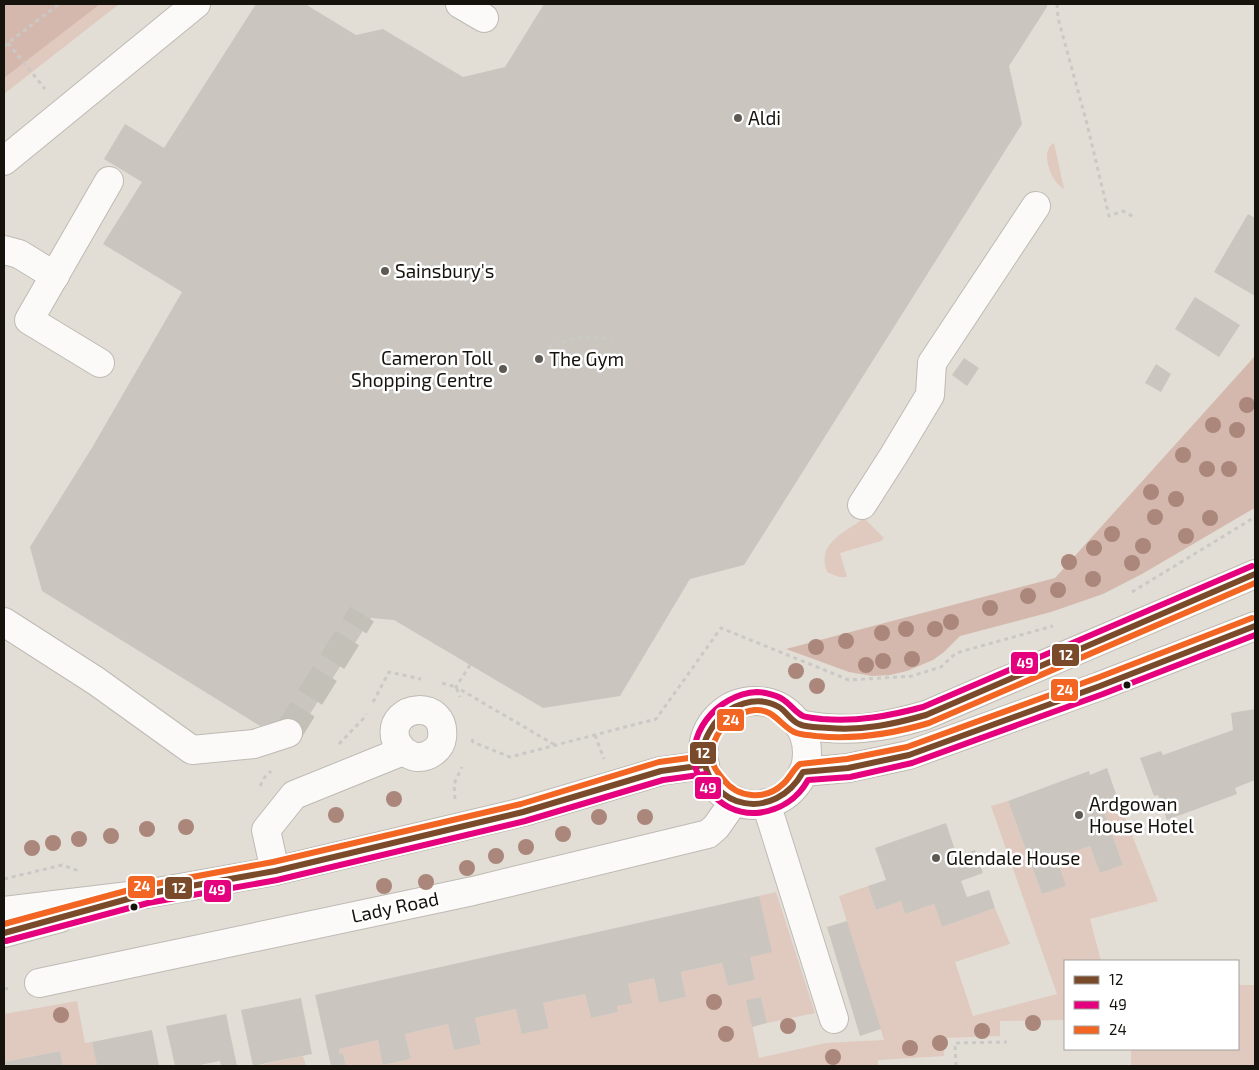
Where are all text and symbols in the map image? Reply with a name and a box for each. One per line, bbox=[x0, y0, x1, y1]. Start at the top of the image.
place label: Aldi bbox=[748, 106, 781, 129]
marker: Aldi bbox=[732, 112, 744, 124]
place label: Sainsbury's bbox=[395, 259, 494, 282]
marker: Sainsbury's bbox=[379, 265, 391, 277]
place label: Cameron Toll Shopping Centre bbox=[351, 346, 493, 391]
place label: The Gym bbox=[549, 347, 624, 370]
marker: The Gym bbox=[533, 353, 545, 365]
marker: Cameron Toll Shopping Centre bbox=[497, 363, 509, 375]
line badge: 12 bbox=[1051, 643, 1080, 667]
text: 12 bbox=[1059, 646, 1073, 663]
line badge: 49 bbox=[1010, 651, 1039, 675]
text: 49 bbox=[1016, 654, 1034, 671]
line badge: 24 bbox=[1050, 678, 1079, 702]
unlabelled marker bbox=[1122, 680, 1132, 690]
text: 24 bbox=[1056, 681, 1074, 698]
line badge: 24 bbox=[716, 708, 745, 732]
text: 24 bbox=[722, 711, 740, 728]
line badge: 12 bbox=[689, 741, 717, 765]
text: 12 bbox=[696, 744, 710, 761]
line badge: 49 bbox=[694, 776, 722, 800]
text: 49 bbox=[699, 779, 717, 796]
place label: Ardgowan House Hotel bbox=[1089, 792, 1194, 837]
marker: Ardgowan House Hotel bbox=[1073, 809, 1085, 821]
place label: Glendale House bbox=[946, 846, 1080, 869]
marker: Glendale House bbox=[930, 852, 942, 864]
line badge: 24 bbox=[127, 875, 156, 899]
line badge: 12 bbox=[164, 876, 193, 900]
text: 24 bbox=[133, 877, 151, 894]
text: 12 bbox=[172, 879, 186, 896]
line badge: 49 bbox=[203, 879, 232, 903]
text: 49 bbox=[208, 881, 226, 898]
street label: Lady Road bbox=[349, 886, 441, 927]
unlabelled marker bbox=[129, 902, 139, 912]
legend bbox=[1064, 960, 1239, 1050]
text: 12 bbox=[1109, 970, 1123, 988]
text: 49 bbox=[1109, 995, 1127, 1013]
text: 24 bbox=[1109, 1020, 1127, 1038]

